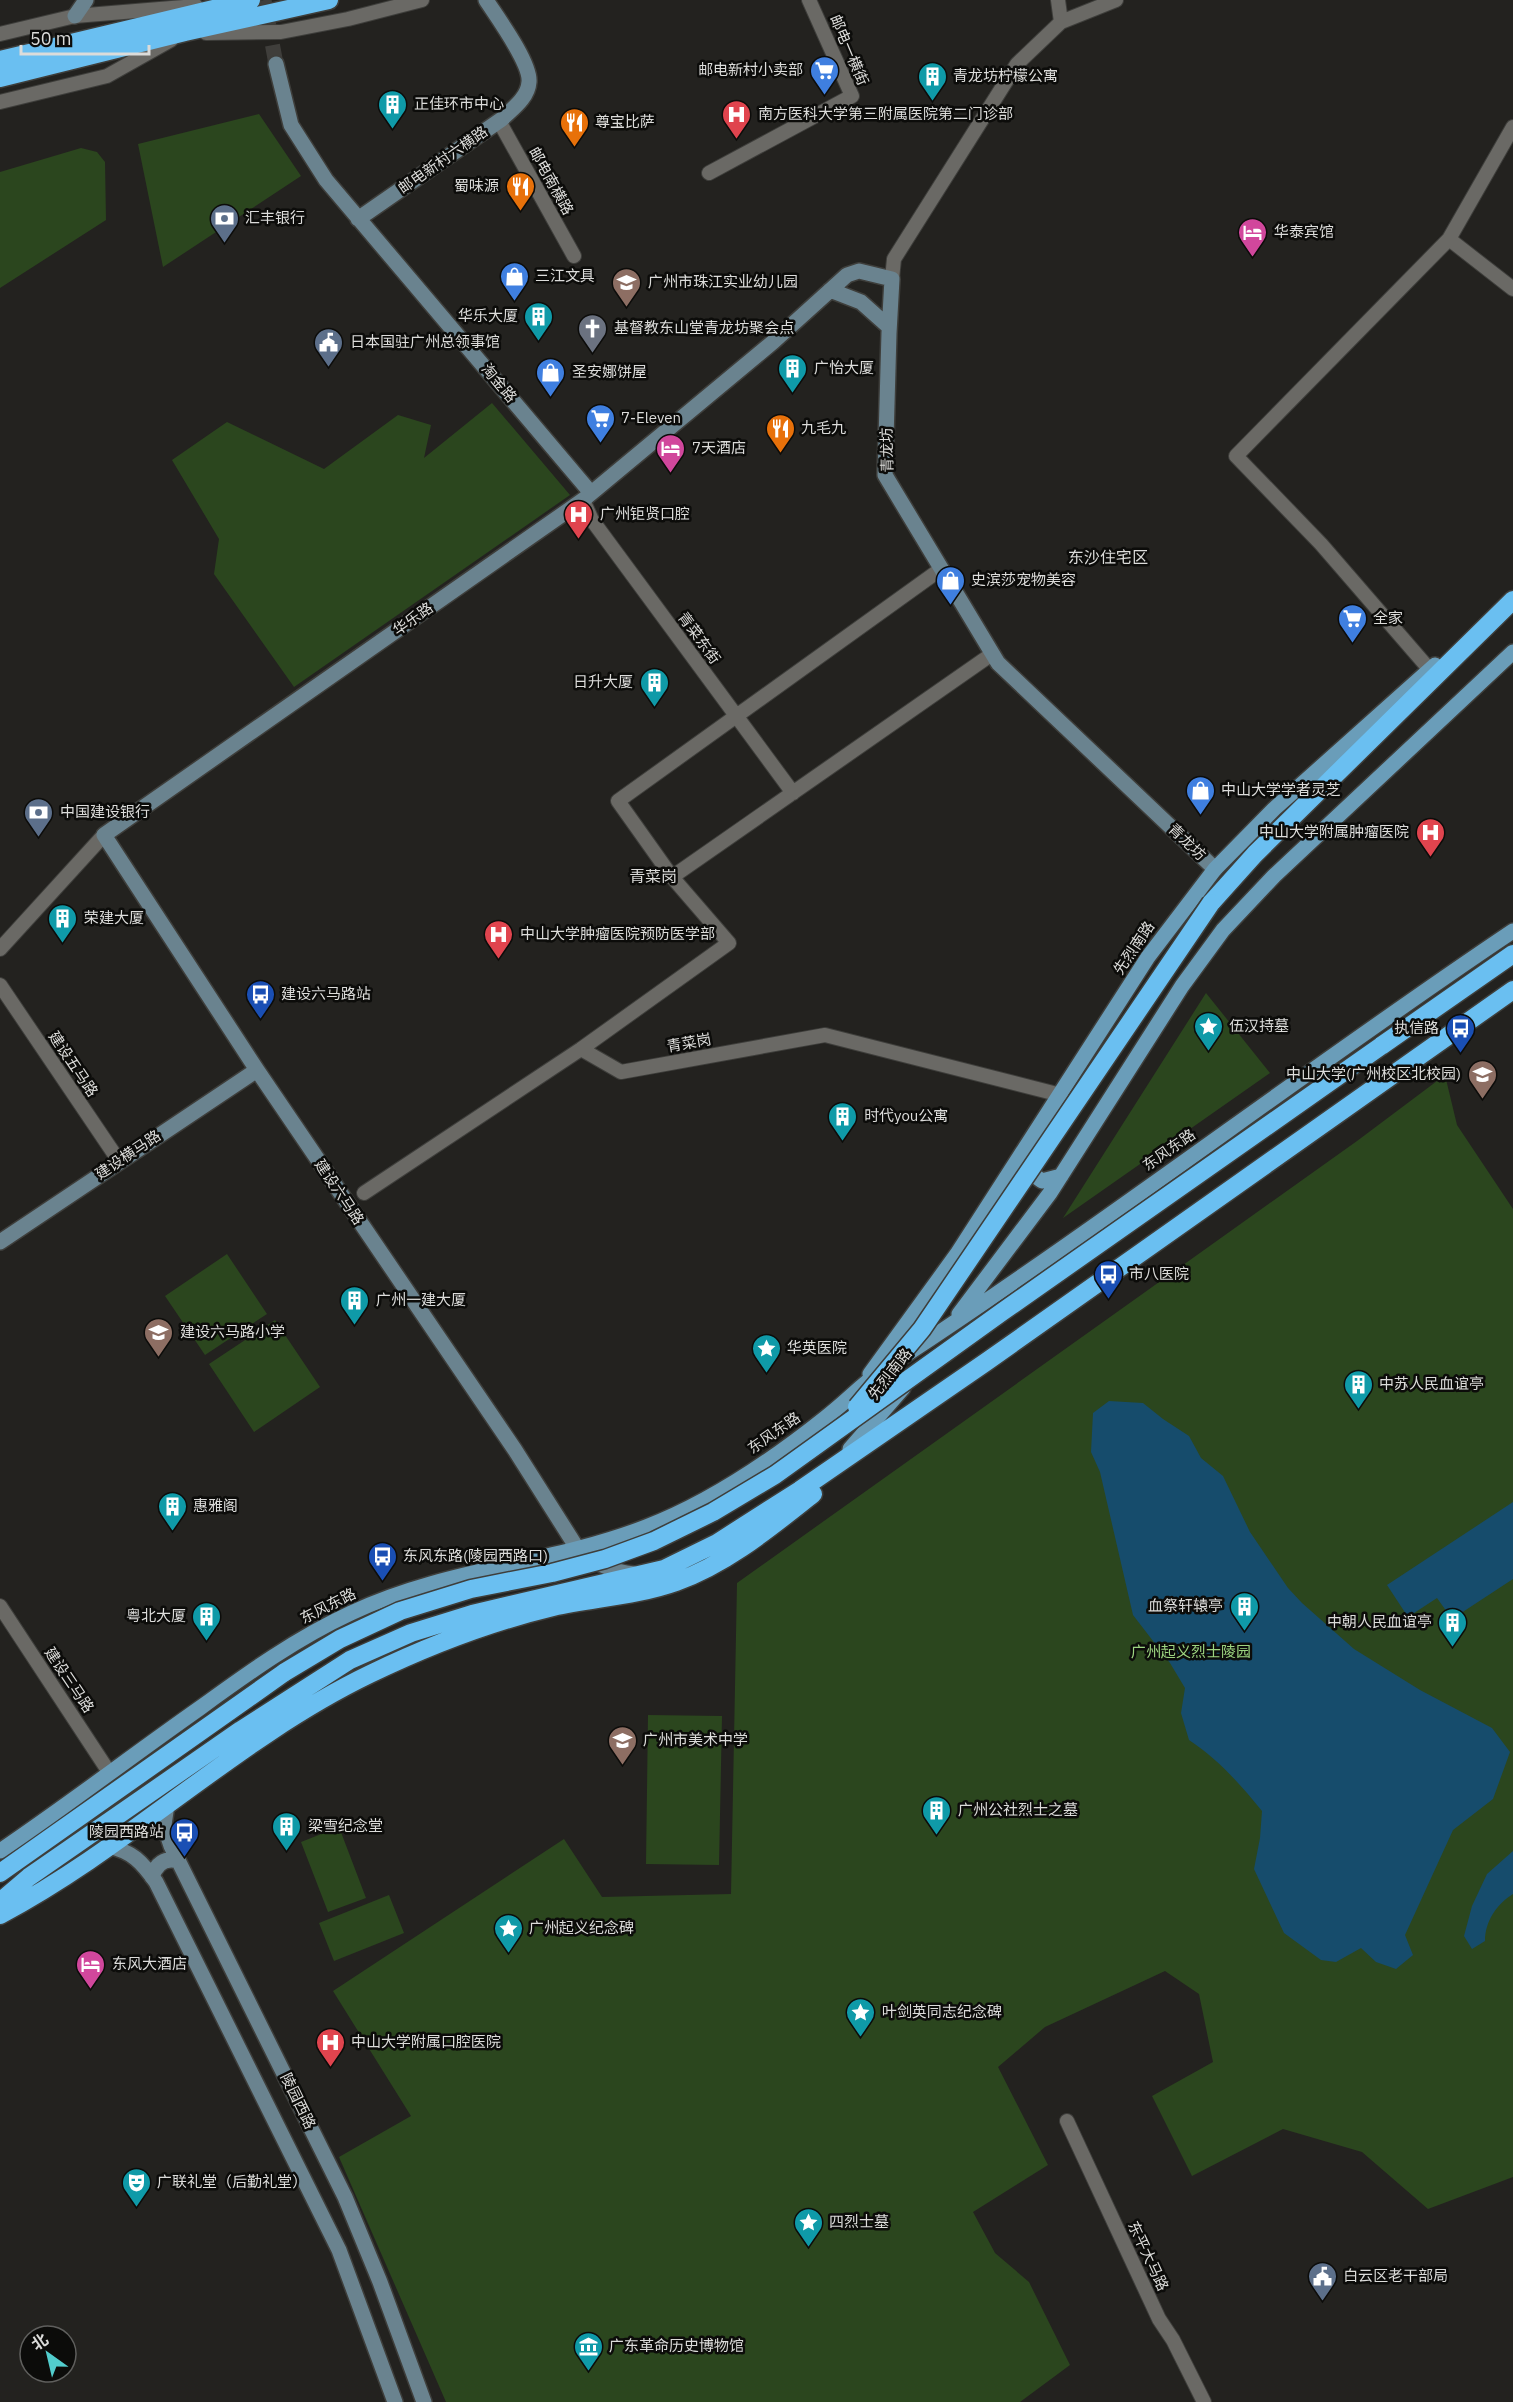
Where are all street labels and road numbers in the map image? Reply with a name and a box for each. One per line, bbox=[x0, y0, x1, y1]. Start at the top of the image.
street label: 邮电一横街 bbox=[826, 12, 873, 88]
street label: 邮电新村六横路 bbox=[394, 122, 491, 197]
street label: 邮电南横路 bbox=[525, 143, 578, 218]
street label: 淘金路 bbox=[478, 359, 521, 406]
street label: 青龙坊 bbox=[877, 427, 896, 473]
street label: 华乐路 bbox=[389, 598, 437, 639]
street label: 青菜东街 bbox=[674, 608, 725, 668]
street label: 青龙坊 bbox=[1165, 819, 1210, 864]
street label: 先烈南路 bbox=[1109, 918, 1158, 978]
street label: 建设五马路 bbox=[45, 1027, 102, 1100]
street label: 青菜岗 bbox=[665, 1029, 713, 1056]
street label: 东风东路 bbox=[1139, 1125, 1199, 1175]
street label: 建设横马路 bbox=[91, 1126, 164, 1183]
street label: 建设六马路 bbox=[311, 1155, 368, 1228]
street label: 先烈南路 bbox=[864, 1344, 916, 1403]
street label: 东风东路 bbox=[744, 1408, 804, 1458]
street label: 东风东路 bbox=[297, 1583, 359, 1628]
street label: 建设三马路 bbox=[41, 1643, 98, 1716]
street label: 陵园西路 bbox=[277, 2070, 320, 2132]
street label: 东平大马路 bbox=[1124, 2218, 1173, 2294]

